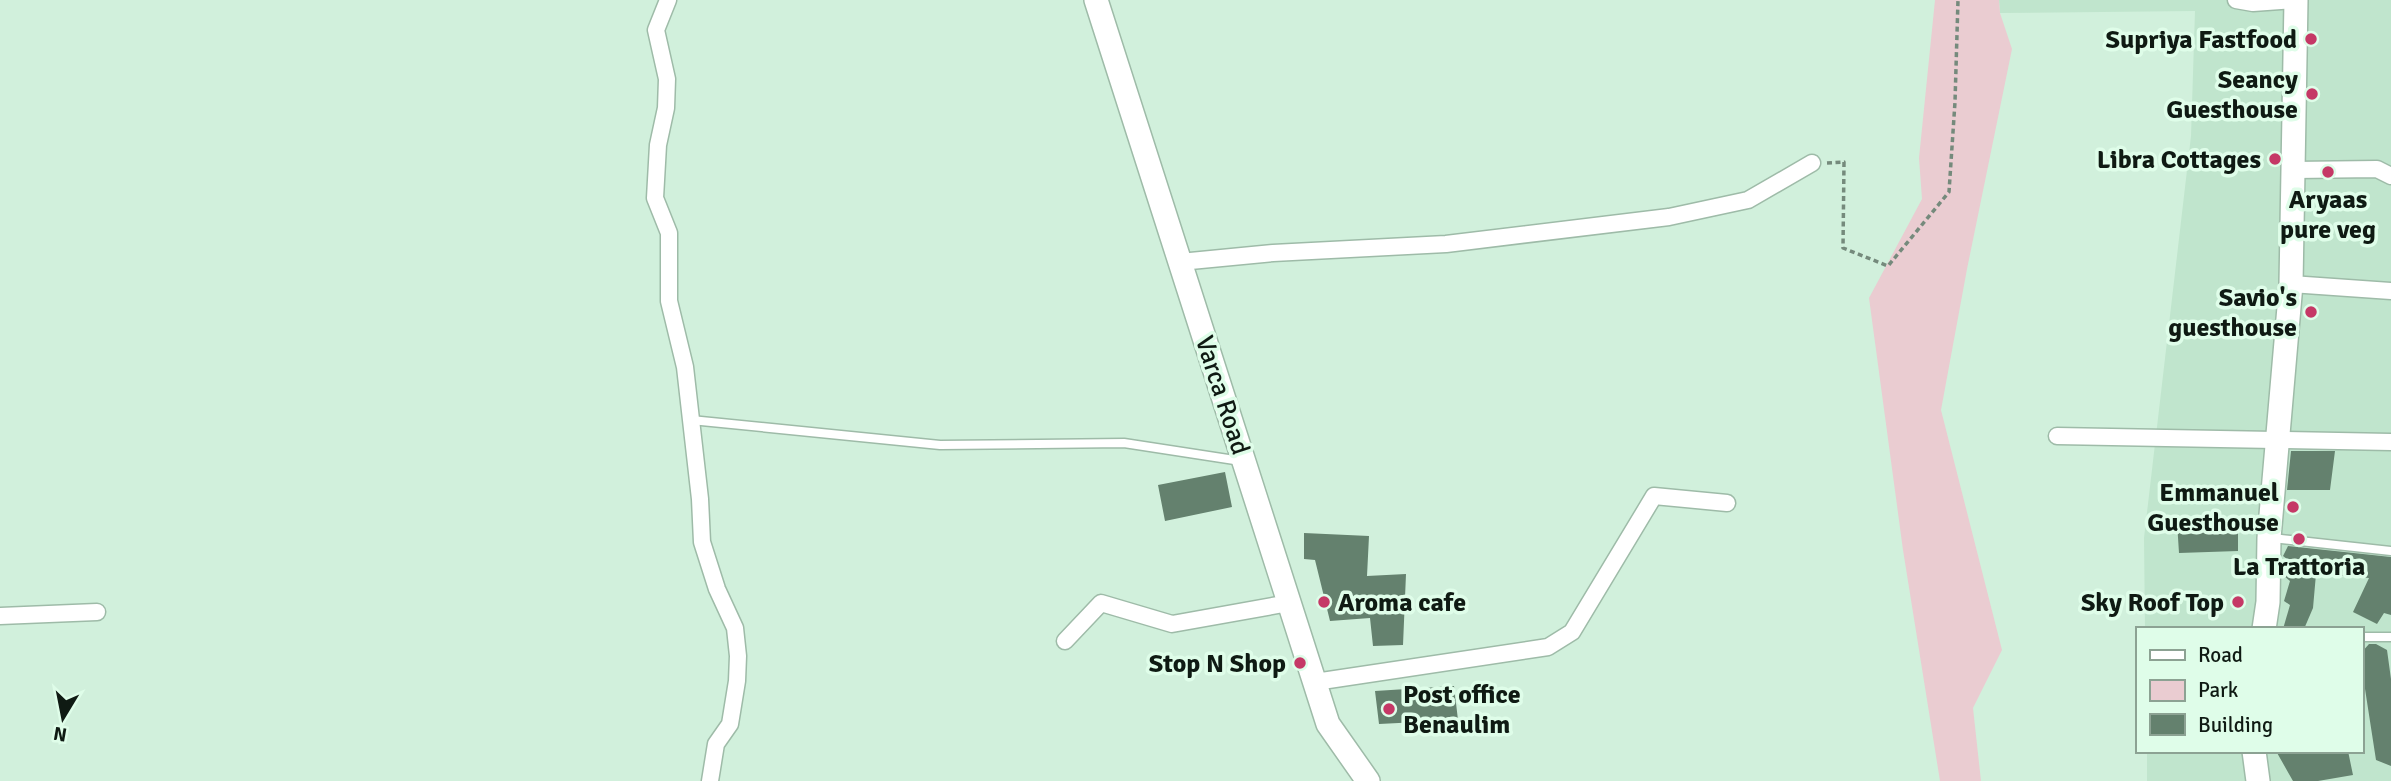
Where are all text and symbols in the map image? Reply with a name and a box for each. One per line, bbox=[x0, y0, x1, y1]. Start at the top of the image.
place label: Supriya Fastfood bbox=[2106, 24, 2297, 56]
marker: Supriya Fastfood bbox=[2303, 31, 2319, 47]
place label: Seancy Guesthouse bbox=[2166, 64, 2298, 126]
marker: Seancy Guesthouse bbox=[2304, 86, 2320, 102]
place label: Libra Cottages bbox=[2097, 144, 2261, 176]
marker: Libra Cottages bbox=[2267, 151, 2283, 167]
marker: Aryaas pure veg bbox=[2320, 164, 2336, 180]
place label: Aryaas pure veg bbox=[2280, 184, 2376, 246]
place label: Savio's guesthouse bbox=[2168, 282, 2297, 344]
marker: Savio's guesthouse bbox=[2303, 304, 2319, 320]
street label: Varca Road bbox=[1188, 332, 1256, 459]
place label: Emmanuel Guesthouse bbox=[2147, 477, 2279, 539]
marker: Emmanuel Guesthouse bbox=[2285, 499, 2301, 515]
marker: La Trattoria bbox=[2291, 531, 2307, 547]
place label: La Trattoria bbox=[2233, 551, 2365, 583]
place label: Aroma cafe bbox=[1338, 587, 1466, 619]
place label: Sky Roof Top bbox=[2081, 587, 2224, 619]
marker: Aroma cafe bbox=[1316, 594, 1332, 610]
marker: Sky Roof Top bbox=[2230, 594, 2246, 610]
legend bbox=[2136, 627, 2363, 753]
text: Road bbox=[2198, 642, 2243, 668]
place label: Stop N Shop bbox=[1149, 648, 1286, 680]
marker: Stop N Shop bbox=[1292, 655, 1308, 671]
text: Park bbox=[2198, 677, 2239, 703]
place label: Post office Benaulim bbox=[1403, 679, 1521, 741]
north arrow bbox=[28, 683, 98, 753]
marker: Post office Benaulim bbox=[1381, 701, 1397, 717]
text: Building bbox=[2198, 712, 2273, 738]
text: N bbox=[52, 721, 69, 747]

